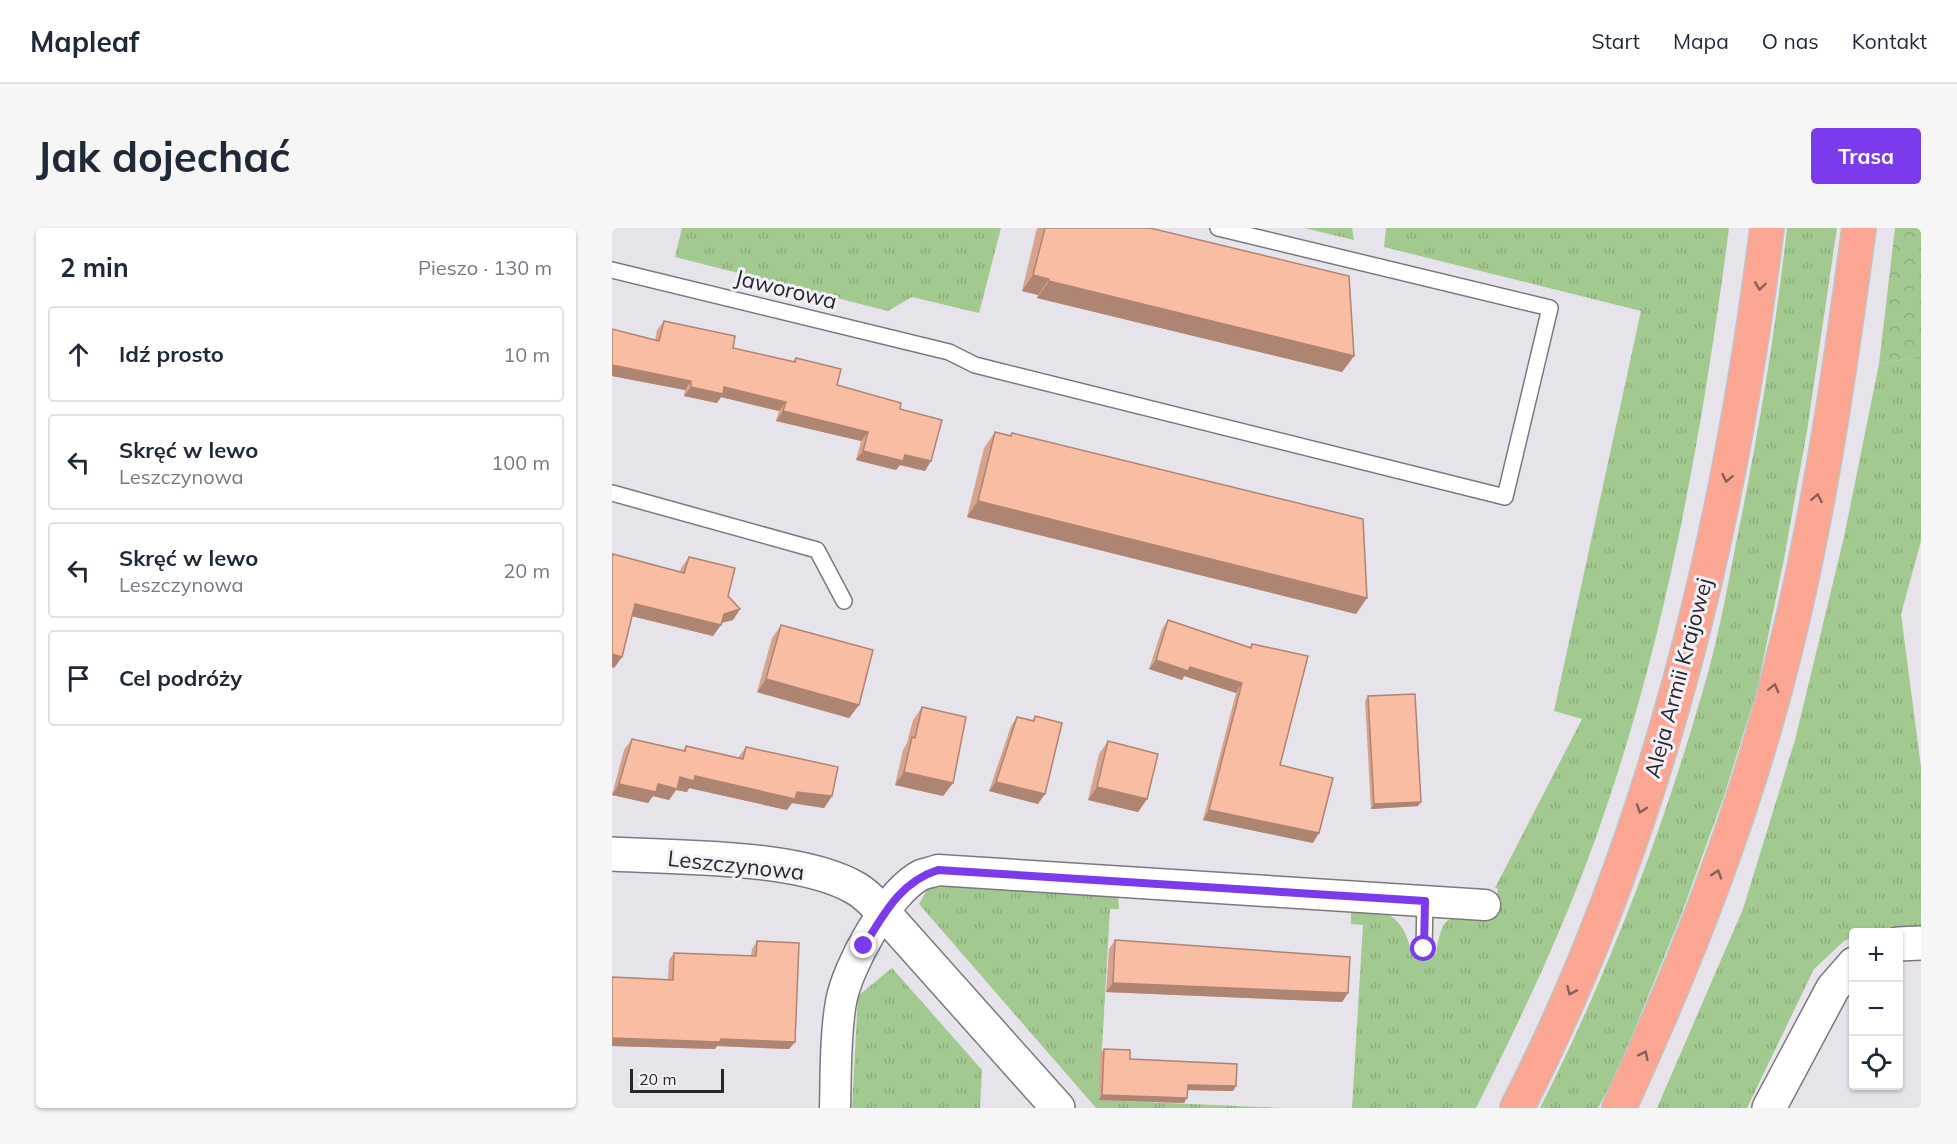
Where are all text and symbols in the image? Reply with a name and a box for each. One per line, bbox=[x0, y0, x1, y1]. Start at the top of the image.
text: Mapleaf bbox=[30, 24, 139, 59]
text: Start bbox=[1591, 28, 1640, 54]
text: Mapa bbox=[1673, 28, 1729, 54]
text: O nas bbox=[1762, 28, 1819, 54]
text: Kontakt bbox=[1852, 28, 1927, 54]
button: Trasa bbox=[1811, 128, 1921, 184]
text: Jak dojechać bbox=[36, 130, 291, 183]
text: 2 min bbox=[60, 251, 129, 284]
text: Pieszo · 130 m bbox=[418, 255, 552, 280]
street label: Jaworowa bbox=[732, 263, 840, 315]
one-way arrow bbox=[1754, 281, 1766, 291]
icon: ahead bbox=[62, 338, 95, 371]
text: Idź prosto bbox=[119, 340, 224, 368]
text: 10 m bbox=[503, 342, 550, 367]
text: Skręć w lewo bbox=[119, 436, 258, 464]
icon: left bbox=[62, 446, 95, 479]
text: 100 m bbox=[491, 450, 550, 475]
text: Leszczynowa bbox=[119, 464, 244, 489]
one-way arrow bbox=[1721, 473, 1734, 483]
one-way arrow bbox=[1810, 493, 1823, 503]
text: Skręć w lewo bbox=[119, 544, 258, 572]
icon: left bbox=[62, 554, 95, 587]
text: 20 m bbox=[503, 558, 550, 583]
text: Leszczynowa bbox=[119, 572, 244, 597]
street label: Aleja Armii Krajowej bbox=[1638, 575, 1718, 781]
icon: arrive bbox=[62, 662, 95, 695]
text: Cel podróży bbox=[119, 664, 242, 692]
one-way arrow bbox=[1767, 683, 1780, 693]
one-way arrow bbox=[1636, 803, 1649, 814]
street label: Leszczynowa bbox=[666, 844, 806, 886]
one-way arrow bbox=[1710, 870, 1722, 880]
map controls bbox=[1849, 928, 1903, 1090]
button: + bbox=[1849, 928, 1903, 982]
route end bbox=[850, 932, 876, 958]
route start bbox=[1410, 935, 1436, 961]
button: − bbox=[1849, 982, 1903, 1036]
one-way arrow bbox=[1566, 985, 1578, 996]
button: locate bbox=[1849, 1036, 1903, 1090]
one-way arrow bbox=[1636, 1050, 1648, 1061]
scale bar bbox=[630, 1066, 724, 1094]
text: 20 m bbox=[639, 1069, 676, 1089]

